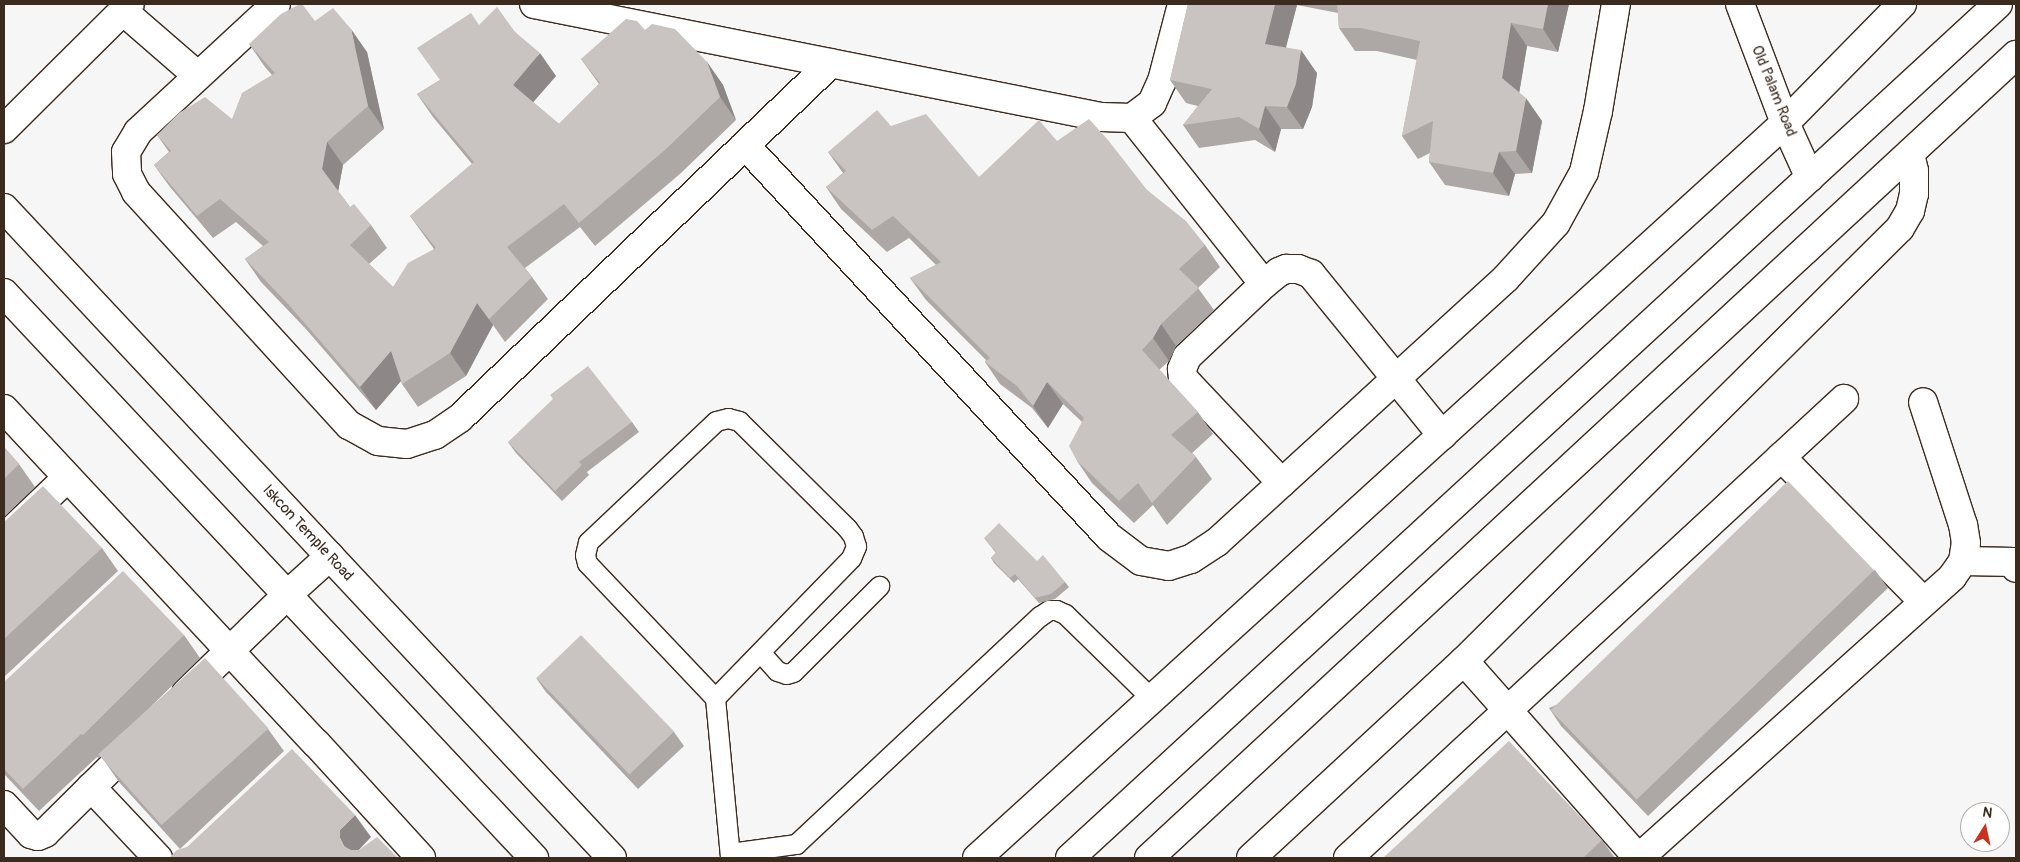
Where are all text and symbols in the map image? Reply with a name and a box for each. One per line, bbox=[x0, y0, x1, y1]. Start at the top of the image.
street label: Old Palam Road bbox=[1748, 43, 1800, 139]
street label: Iskcon Temple Road bbox=[259, 481, 357, 585]
north arrow bbox=[1960, 802, 2010, 852]
text: N bbox=[1981, 804, 1994, 822]

